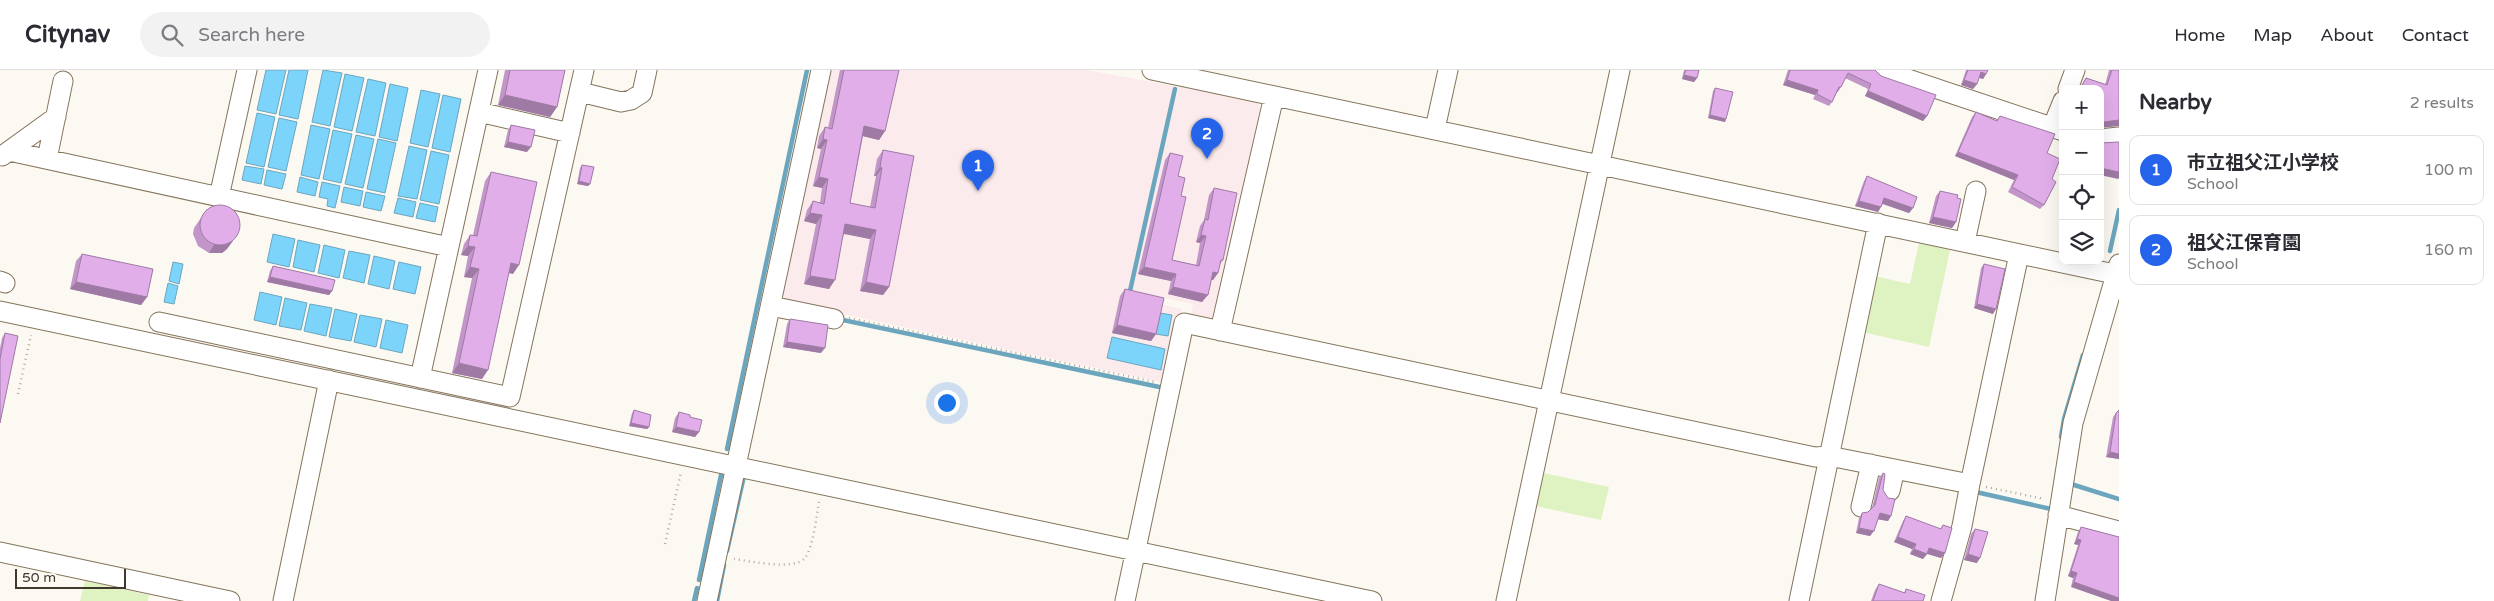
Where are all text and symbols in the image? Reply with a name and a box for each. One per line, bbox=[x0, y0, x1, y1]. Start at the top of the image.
search box bbox=[140, 12, 490, 57]
text: Citynav bbox=[25, 20, 110, 49]
icon: search bbox=[158, 21, 186, 49]
text: Search here bbox=[198, 24, 305, 46]
text: Home bbox=[2174, 24, 2225, 46]
text: Map bbox=[2253, 24, 2292, 46]
text: About bbox=[2320, 24, 2374, 46]
text: Contact bbox=[2402, 24, 2469, 46]
map controls bbox=[2059, 85, 2104, 265]
button: + bbox=[2059, 85, 2104, 130]
text: Nearby bbox=[2139, 90, 2212, 115]
text: 2 results bbox=[2410, 93, 2474, 113]
pin: 2 bbox=[1191, 118, 1223, 159]
button: − bbox=[2059, 130, 2104, 175]
pin: 1 bbox=[962, 150, 994, 191]
text: 市立祖父江小学校 bbox=[2187, 152, 2339, 174]
text: 1 bbox=[2151, 160, 2161, 180]
text: 100 m bbox=[2424, 160, 2473, 180]
text: School bbox=[2187, 174, 2239, 194]
button: locate bbox=[2059, 175, 2104, 220]
button: layers bbox=[2059, 220, 2104, 265]
text: 祖父江保育園 bbox=[2187, 232, 2301, 254]
text: 2 bbox=[2151, 240, 2161, 260]
text: 160 m bbox=[2424, 240, 2473, 260]
text: School bbox=[2187, 254, 2239, 274]
your location bbox=[934, 390, 960, 416]
scale bar bbox=[15, 566, 126, 589]
text: 50 m bbox=[22, 569, 56, 586]

